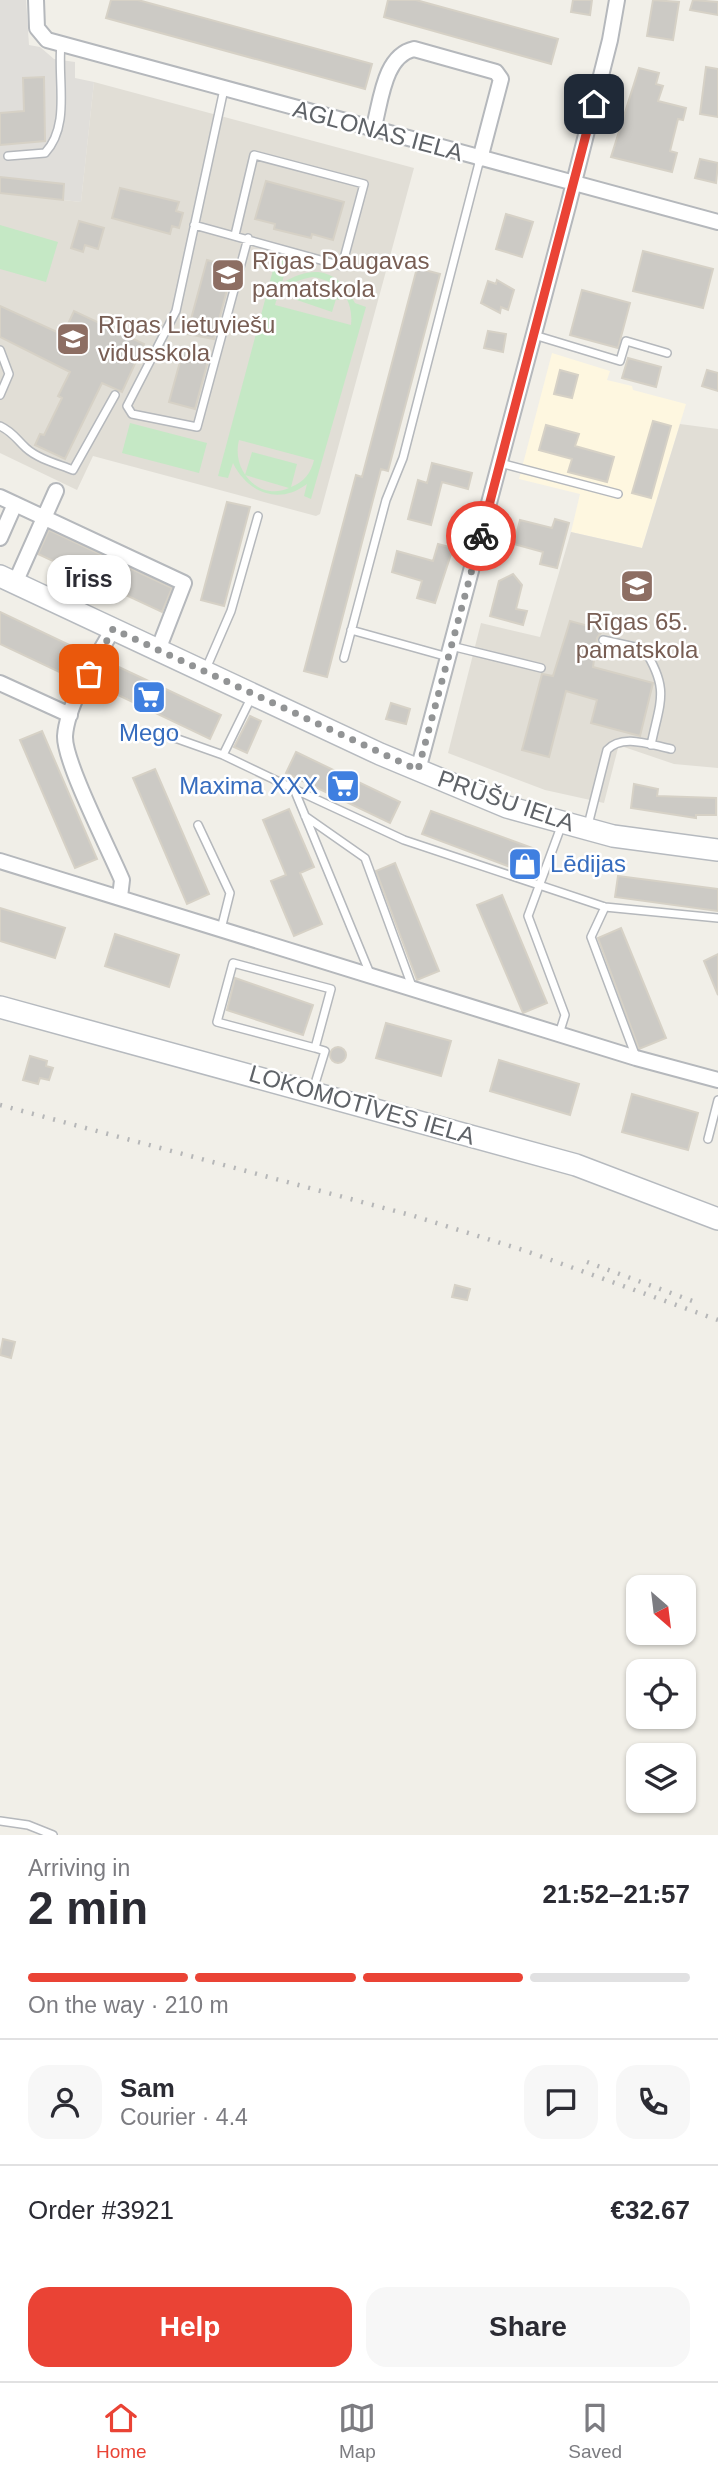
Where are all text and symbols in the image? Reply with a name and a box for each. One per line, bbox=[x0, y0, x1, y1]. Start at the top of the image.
pin bbox=[564, 74, 624, 134]
icon: home bbox=[575, 85, 613, 123]
street label: AGLONAS IELA bbox=[290, 95, 466, 166]
place label: Rīgas Daugavas pamatskola bbox=[252, 247, 429, 302]
school or university icon: Rīgas Daugavas pamatskola bbox=[209, 256, 247, 294]
place label: Rīgas Lietuviešu vidusskola bbox=[98, 311, 275, 366]
school or university icon: Rīgas Lietuviešu vidusskola bbox=[54, 320, 92, 358]
courier bbox=[446, 501, 516, 571]
icon: bike bbox=[462, 517, 500, 555]
callout: Īriss bbox=[47, 555, 131, 604]
text: Īriss bbox=[65, 566, 113, 592]
school or university icon: Rīgas 65. pamatskola bbox=[618, 567, 656, 605]
place label: Rīgas 65. pamatskola bbox=[576, 608, 699, 663]
pin bbox=[59, 644, 119, 704]
icon: bag bbox=[70, 655, 108, 693]
supermarket icon: Mego bbox=[130, 678, 168, 716]
place label: Mego bbox=[119, 719, 179, 746]
street label: PRŪŠU IELA bbox=[434, 765, 578, 837]
supermarket icon: Maxima XXX bbox=[324, 767, 362, 805]
place label: Maxima XXX bbox=[179, 772, 318, 799]
shop icon: Lēdijas bbox=[506, 845, 544, 883]
place label: Lēdijas bbox=[550, 850, 626, 877]
street label: LOKOMOTĪVES IELA bbox=[246, 1059, 478, 1150]
north arrow bbox=[626, 1575, 696, 1645]
map controls bbox=[626, 1575, 696, 1813]
button: locate bbox=[626, 1659, 696, 1729]
button: layers bbox=[626, 1743, 696, 1813]
text: Arriving in bbox=[28, 1855, 130, 1881]
text: 21:52–21:57 bbox=[543, 1879, 690, 1909]
text: 2 min bbox=[28, 1882, 148, 1934]
text: On the way · 210 m bbox=[28, 1992, 229, 2018]
button: person bbox=[28, 2065, 102, 2139]
button: chat bbox=[524, 2065, 598, 2139]
button: phone bbox=[616, 2065, 690, 2139]
text: Sam bbox=[120, 2073, 175, 2103]
text: Courier · 4.4 bbox=[120, 2104, 248, 2130]
text: Order #3921 bbox=[28, 2195, 174, 2225]
text: €32.67 bbox=[610, 2195, 690, 2225]
button: Help bbox=[28, 2287, 352, 2367]
button: Share bbox=[366, 2287, 690, 2367]
tab: Home bbox=[96, 2399, 147, 2463]
tab: Map bbox=[338, 2399, 376, 2463]
tab: Saved bbox=[568, 2399, 622, 2463]

